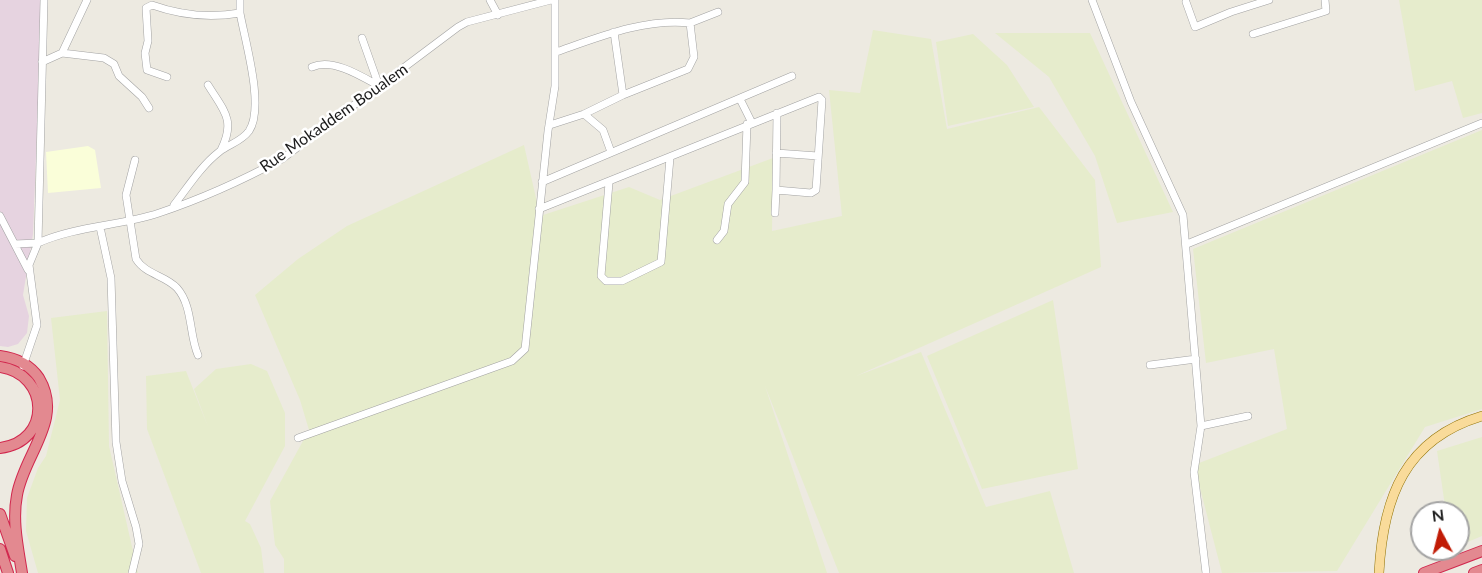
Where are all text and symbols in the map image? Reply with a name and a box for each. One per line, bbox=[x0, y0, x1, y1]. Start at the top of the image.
street label: Rue Mokaddem Boualem bbox=[256, 60, 412, 176]
north arrow bbox=[1410, 501, 1470, 561]
text: N bbox=[1431, 504, 1445, 525]

